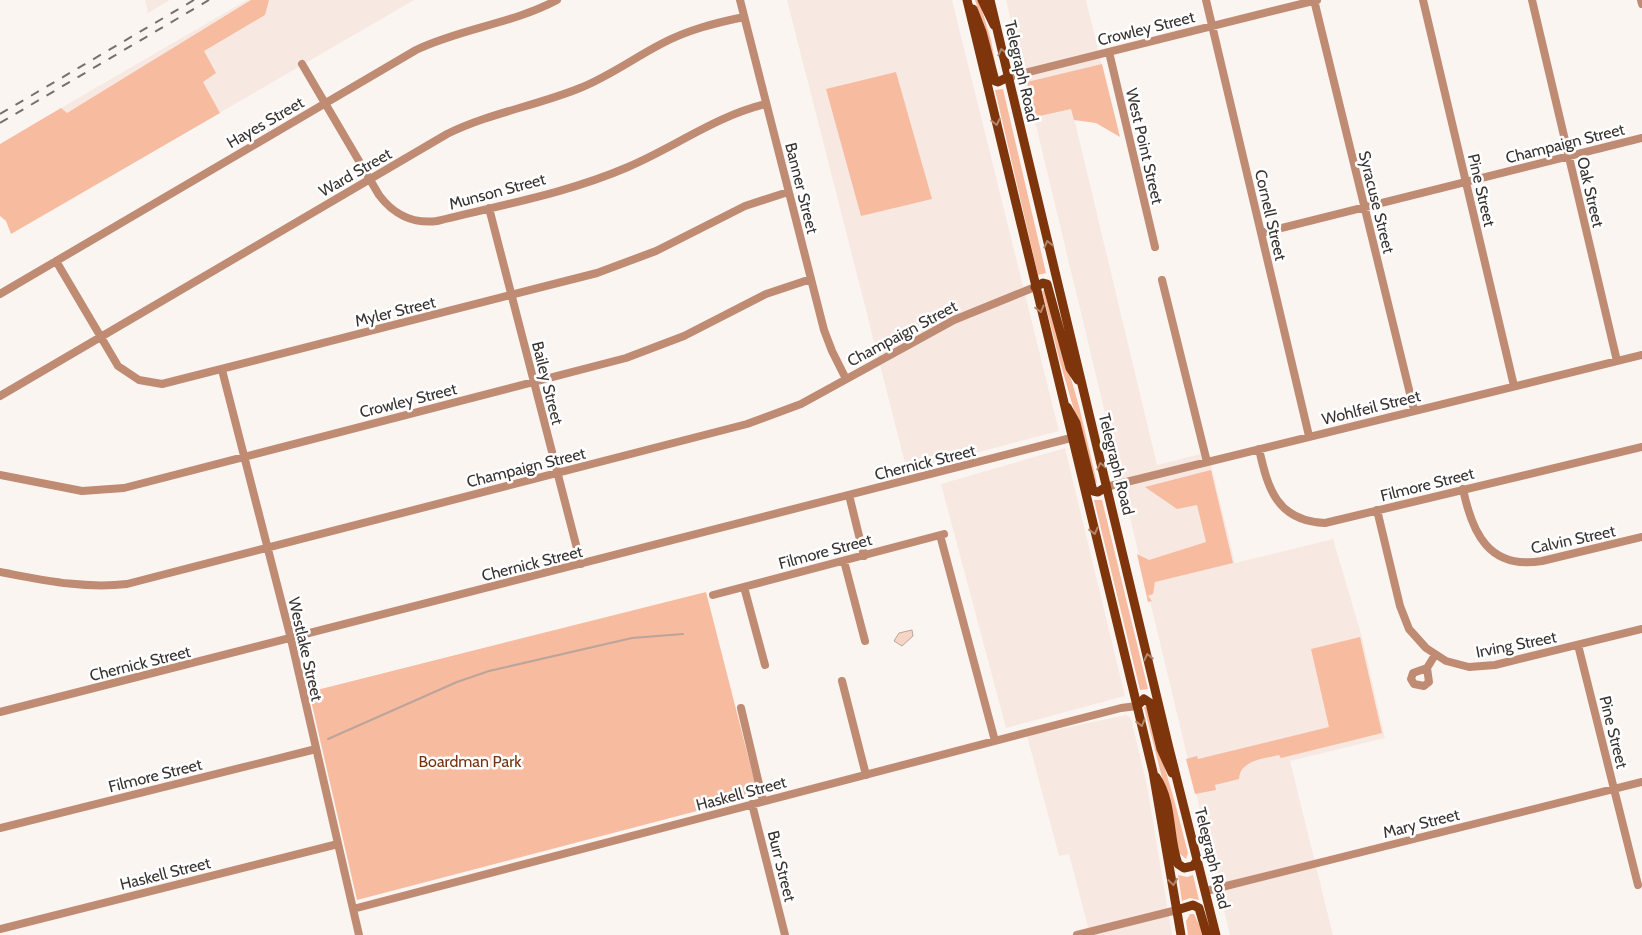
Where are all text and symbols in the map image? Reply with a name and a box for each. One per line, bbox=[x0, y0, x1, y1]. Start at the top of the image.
street label: Crowley Street bbox=[1096, 7, 1197, 50]
street label: Telegraph Road bbox=[1001, 18, 1042, 124]
one-way arrow bbox=[997, 47, 1008, 56]
street label: West Point Street bbox=[1122, 86, 1167, 207]
street label: Hayes Street bbox=[223, 92, 308, 152]
one-way arrow bbox=[990, 118, 1001, 127]
street label: Champaign Street bbox=[1504, 119, 1627, 167]
street label: Banner Street bbox=[781, 141, 822, 236]
street label: Ward Street bbox=[316, 144, 395, 201]
street label: Syracuse Street bbox=[1355, 149, 1399, 256]
street label: Pine Street bbox=[1464, 152, 1499, 229]
street label: Oak Street bbox=[1573, 155, 1608, 230]
street label: Cornell Street bbox=[1251, 168, 1290, 263]
street label: Munson Street bbox=[447, 169, 548, 213]
one-way arrow bbox=[1043, 239, 1054, 248]
street label: Myler Street bbox=[353, 292, 438, 331]
street label: Champaign Street bbox=[844, 296, 961, 370]
one-way arrow bbox=[1035, 305, 1045, 313]
street label: Bailey Street bbox=[528, 339, 567, 427]
street label: Crowley Street bbox=[358, 379, 459, 422]
street label: Wohlfeil Street bbox=[1320, 386, 1423, 429]
street label: Telegraph Road bbox=[1095, 411, 1138, 517]
street label: Chernick Street bbox=[873, 441, 978, 484]
street label: Champaign Street bbox=[465, 443, 588, 491]
one-way arrow bbox=[1096, 461, 1107, 470]
street label: Filmore Street bbox=[1378, 464, 1477, 505]
street label: Calvin Street bbox=[1529, 521, 1618, 558]
one-way arrow bbox=[1088, 527, 1099, 536]
street label: Filmore Street bbox=[776, 530, 875, 573]
street label: Chernick Street bbox=[480, 542, 585, 585]
street label: Westlake Street bbox=[284, 595, 327, 703]
street label: Irving Street bbox=[1474, 627, 1559, 662]
street label: Chernick Street bbox=[88, 642, 193, 685]
one-way arrow bbox=[1143, 653, 1154, 662]
street label: Pine Street bbox=[1595, 694, 1632, 771]
one-way arrow bbox=[1135, 718, 1146, 727]
park label: Boardman Park bbox=[419, 752, 522, 771]
street label: Filmore Street bbox=[106, 755, 205, 796]
street label: Haskell Street bbox=[694, 772, 789, 815]
street label: Telegraph Road bbox=[1191, 805, 1234, 911]
street label: Mary Street bbox=[1381, 805, 1462, 842]
street label: Burr Street bbox=[764, 829, 800, 904]
street label: Haskell Street bbox=[118, 853, 213, 894]
one-way arrow bbox=[1167, 879, 1178, 887]

